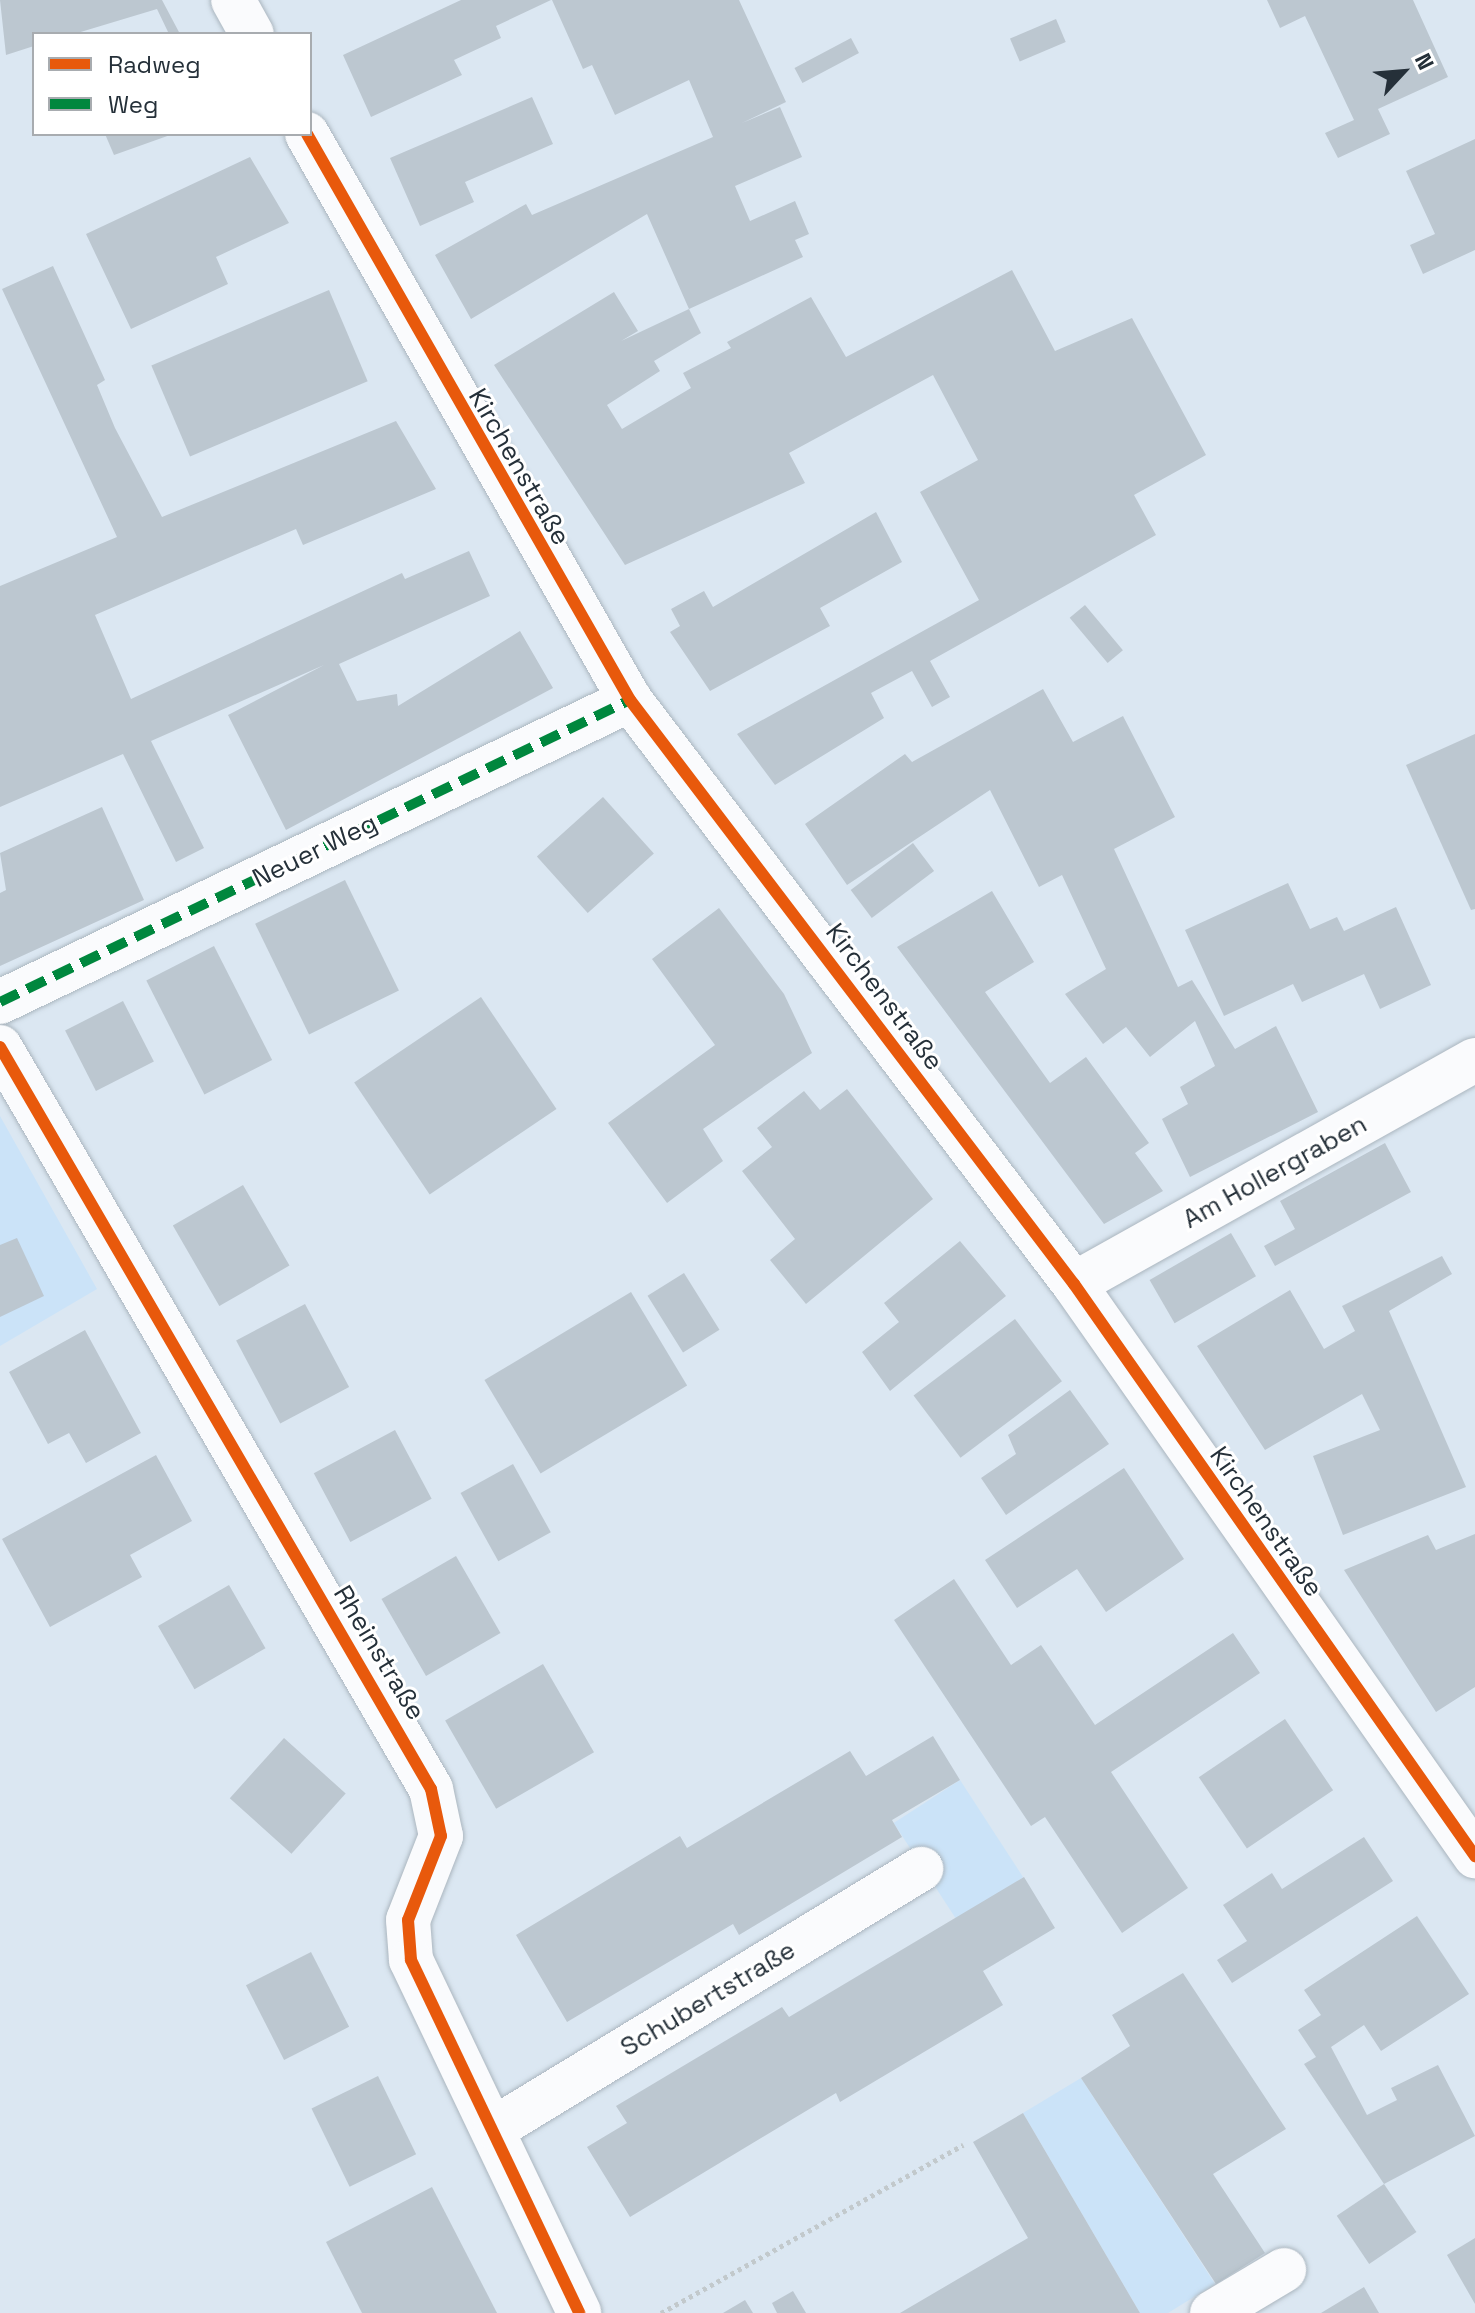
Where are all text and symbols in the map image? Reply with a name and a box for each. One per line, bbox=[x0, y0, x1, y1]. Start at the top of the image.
legend bbox=[32, 32, 312, 136]
north arrow bbox=[1363, 32, 1443, 112]
text: Radweg bbox=[108, 49, 201, 80]
text: N bbox=[1409, 49, 1440, 74]
text: Weg bbox=[108, 89, 158, 120]
street label: Kirchenstraße bbox=[462, 383, 576, 551]
street label: Neuer Weg bbox=[248, 807, 382, 895]
street label: Kirchenstraße bbox=[819, 917, 949, 1077]
street label: Am Hollergraben bbox=[1178, 1109, 1372, 1235]
street label: Kirchenstraße bbox=[1203, 1441, 1329, 1603]
street label: Rheinstraße bbox=[327, 1580, 431, 1726]
street label: Schubertstraße bbox=[615, 1935, 801, 2063]

